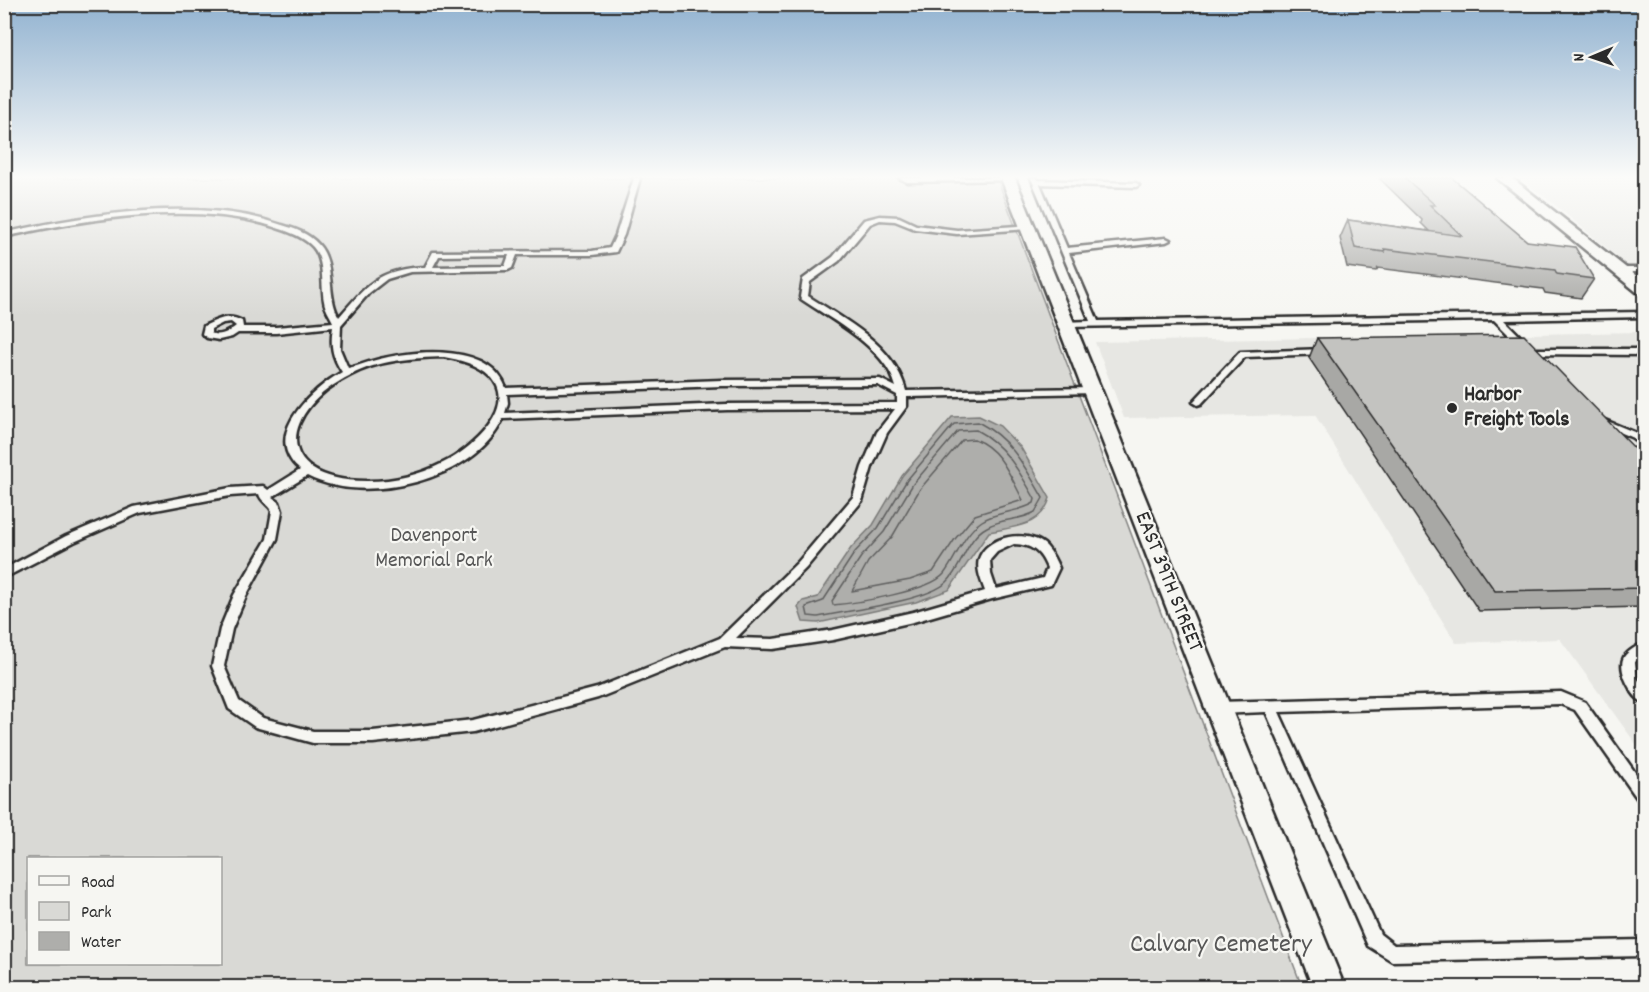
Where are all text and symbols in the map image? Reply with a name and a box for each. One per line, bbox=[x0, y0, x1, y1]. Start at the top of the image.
north arrow bbox=[1562, 27, 1622, 87]
text: N bbox=[1568, 53, 1591, 62]
place label: Harbor Freight Tools bbox=[1464, 380, 1569, 436]
marker: Harbor Freight Tools bbox=[1445, 401, 1459, 415]
street label: EAST 39TH STREET bbox=[1126, 507, 1210, 657]
park label: Davenport Memorial Park bbox=[375, 521, 493, 577]
legend bbox=[27, 857, 222, 965]
text: Road bbox=[81, 871, 115, 896]
text: Park bbox=[81, 901, 112, 926]
park label: Calvary Cemetery bbox=[1130, 926, 1313, 965]
text: Water bbox=[81, 931, 121, 956]

